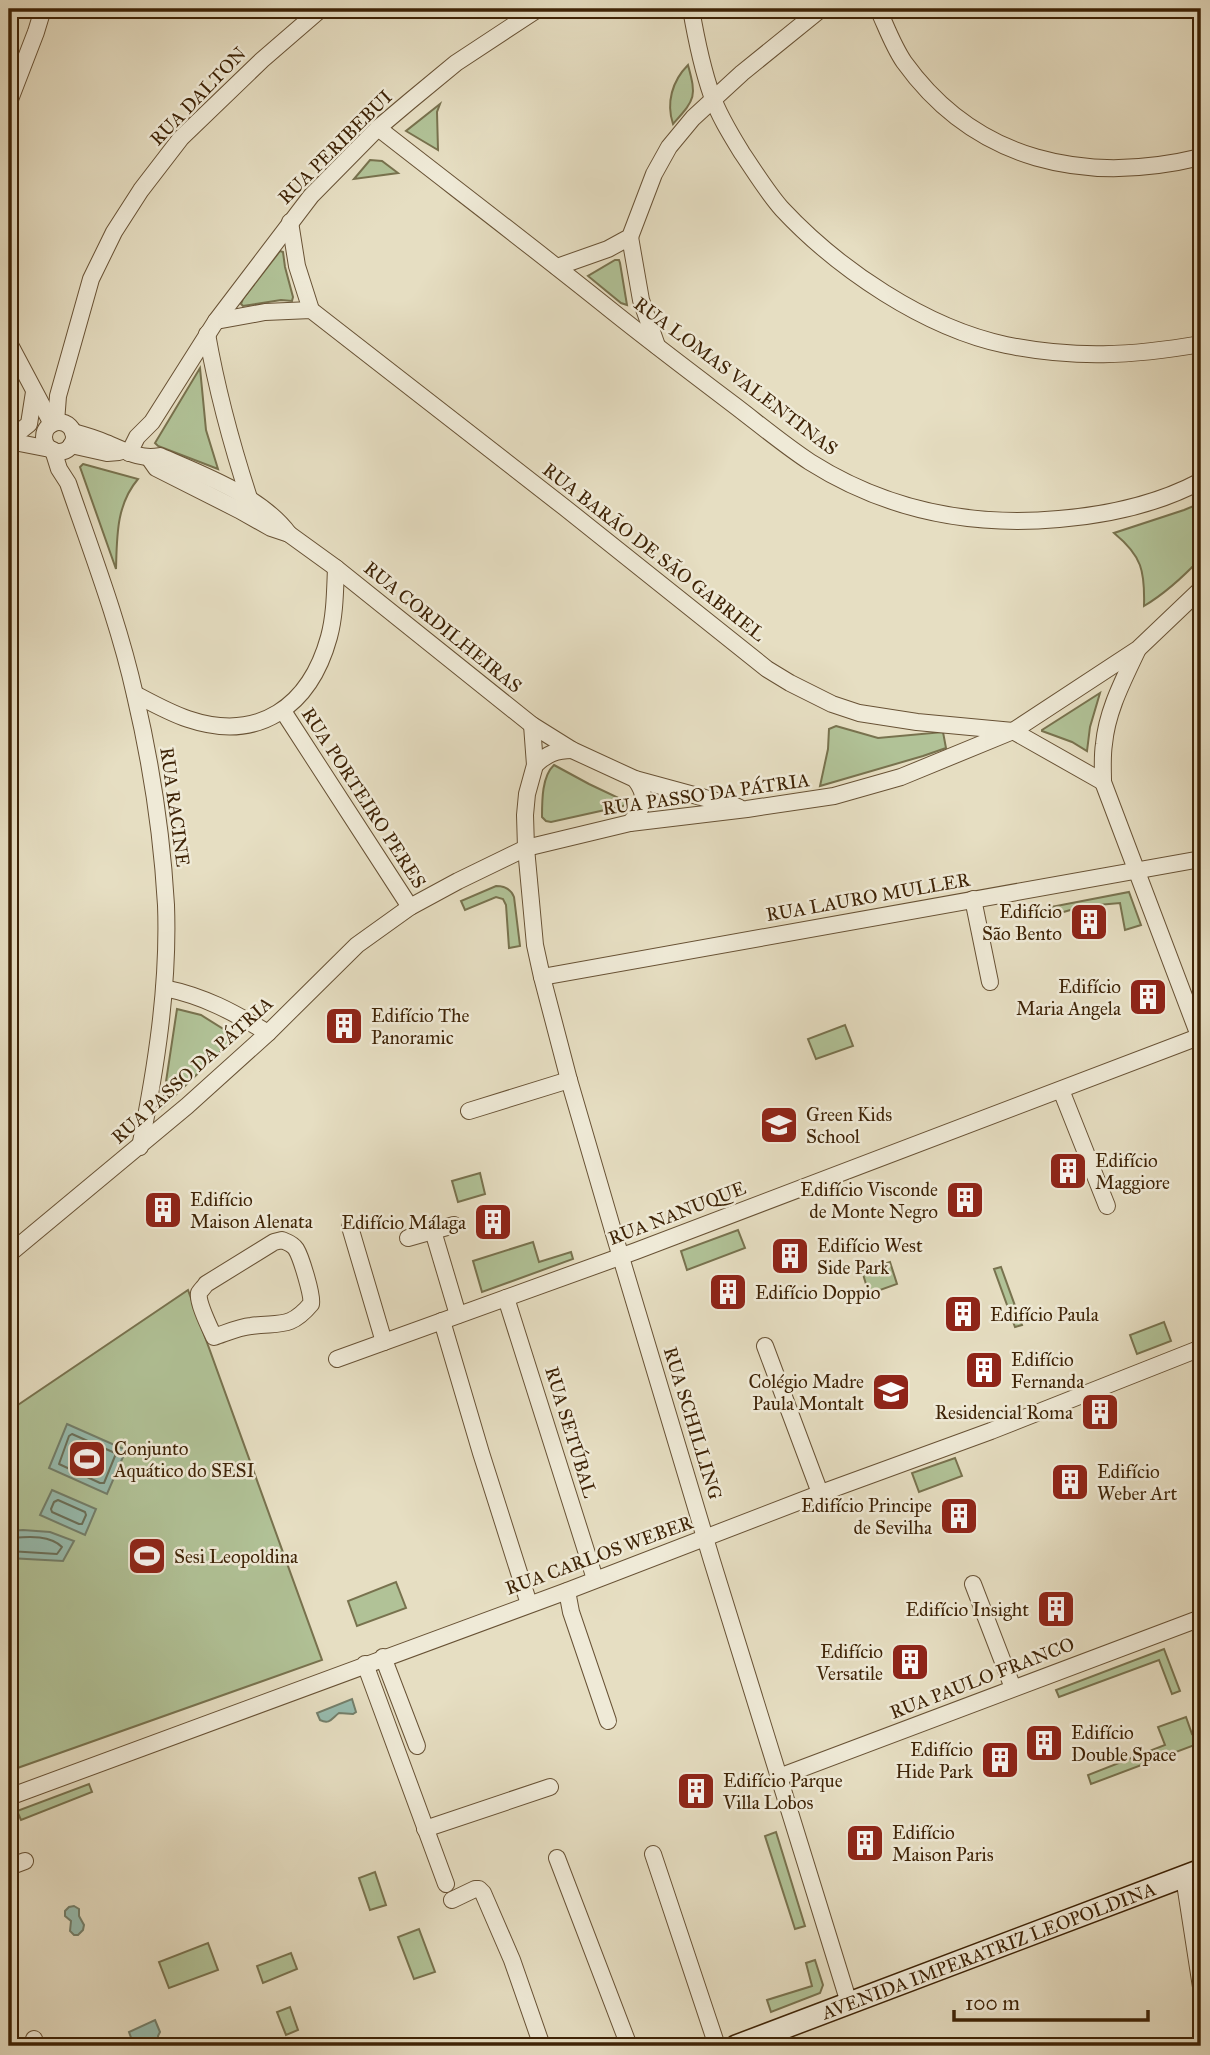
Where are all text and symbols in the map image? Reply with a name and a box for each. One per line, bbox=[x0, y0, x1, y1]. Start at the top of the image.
street label: RUA DALTON bbox=[145, 42, 251, 150]
street label: RUA PERIBEBUI bbox=[273, 85, 397, 209]
street label: RUA LOMAS VALENTINAS bbox=[630, 292, 842, 460]
street label: RUA BARÃO DE SÃO GABRIEL bbox=[538, 458, 770, 646]
street label: RUA CORDILHEIRAS bbox=[359, 556, 527, 698]
street label: RUA PORTEIRO PERES bbox=[297, 703, 431, 893]
street label: RUA RACINE bbox=[155, 746, 195, 869]
street label: RUA PASSO DA PÁTRIA bbox=[601, 767, 811, 820]
street label: RUA LAURO MULLER bbox=[764, 868, 972, 926]
place label: Edifício São Bento bbox=[982, 900, 1062, 945]
building icon: Edifício São Bento bbox=[1068, 901, 1110, 943]
place label: Edifício Maria Angela bbox=[1016, 975, 1122, 1021]
building icon: Edifício Maria Angela bbox=[1127, 976, 1169, 1018]
street label: RUA PASSO DA PÁTRIA bbox=[106, 991, 278, 1149]
place label: Edifício The Panoramic bbox=[371, 1004, 469, 1049]
building icon: Edifício The Panoramic bbox=[323, 1005, 365, 1047]
place label: Green Kids School bbox=[806, 1103, 892, 1148]
school or university icon: Green Kids School bbox=[758, 1104, 800, 1146]
place label: Edifício Maggiore bbox=[1095, 1149, 1170, 1195]
building icon: Edifício Maggiore bbox=[1047, 1150, 1089, 1192]
street label: RUA NANUQUE bbox=[605, 1176, 749, 1250]
place label: Edifício Visconde de Monte Negro bbox=[800, 1178, 938, 1224]
building icon: Edifício Visconde de Monte Negro bbox=[944, 1179, 986, 1221]
place label: Edifício Maison Alenata bbox=[190, 1188, 314, 1233]
building icon: Edifício Maison Alenata bbox=[142, 1189, 184, 1231]
building icon: Edifício Málaga bbox=[472, 1201, 514, 1243]
place label: Edifício Málaga bbox=[341, 1211, 467, 1235]
place label: Edifício West Side Park bbox=[817, 1234, 923, 1279]
building icon: Edifício West Side Park bbox=[769, 1235, 811, 1277]
building icon: Edifício Doppio bbox=[707, 1271, 749, 1313]
place label: Edifício Doppio bbox=[755, 1281, 881, 1304]
building icon: Edifício Paula bbox=[942, 1293, 984, 1335]
place label: Edifício Paula bbox=[990, 1303, 1100, 1326]
street label: RUA SCHILLING bbox=[659, 1344, 727, 1502]
place label: Edifício Fernanda bbox=[1011, 1348, 1085, 1393]
building icon: Edifício Fernanda bbox=[963, 1349, 1005, 1391]
street label: RUA SETÚBAL bbox=[540, 1363, 603, 1500]
place label: Colégio Madre Paula Montalt bbox=[749, 1370, 864, 1415]
school or university icon: Colégio Madre Paula Montalt bbox=[870, 1371, 912, 1413]
building icon: Residencial Roma bbox=[1079, 1391, 1121, 1433]
place label: Residencial Roma bbox=[935, 1401, 1074, 1424]
place label: Conjunto Aquático do SESI bbox=[113, 1437, 255, 1483]
sports icon: Conjunto Aquático do SESI bbox=[66, 1438, 108, 1480]
place label: Edifício Weber Art bbox=[1097, 1460, 1177, 1505]
building icon: Edifício Weber Art bbox=[1049, 1461, 1091, 1503]
place label: Edifício Principe de Sevilha bbox=[801, 1494, 933, 1539]
building icon: Edifício Principe de Sevilha bbox=[938, 1495, 980, 1537]
street label: RUA CARLOS WEBER bbox=[502, 1510, 696, 1600]
sports icon: Sesi Leopoldina bbox=[126, 1535, 168, 1577]
place label: Sesi Leopoldina bbox=[174, 1545, 299, 1568]
building icon: Edifício Insight bbox=[1035, 1588, 1077, 1630]
place label: Edifício Insight bbox=[905, 1598, 1029, 1622]
street label: RUA PAULO FRANCO bbox=[886, 1632, 1078, 1724]
place label: Edifício Versatile bbox=[815, 1640, 883, 1685]
building icon: Edifício Versatile bbox=[889, 1641, 931, 1683]
place label: Edifício Double Space bbox=[1071, 1721, 1177, 1766]
building icon: Edifício Double Space bbox=[1023, 1722, 1065, 1764]
place label: Edifício Hide Park bbox=[896, 1738, 973, 1783]
building icon: Edifício Hide Park bbox=[979, 1739, 1021, 1781]
place label: Edifício Parque Villa Lobos bbox=[722, 1769, 843, 1814]
building icon: Edifício Parque Villa Lobos bbox=[675, 1770, 717, 1812]
place label: Edifício Maison Paris bbox=[892, 1821, 994, 1866]
building icon: Edifício Maison Paris bbox=[844, 1822, 886, 1864]
street label: AVENIDA IMPERATRIZ LEOPOLDINA bbox=[817, 1877, 1159, 2024]
scale bar bbox=[954, 1978, 1149, 2022]
text: 100 m bbox=[965, 1990, 1020, 2016]

